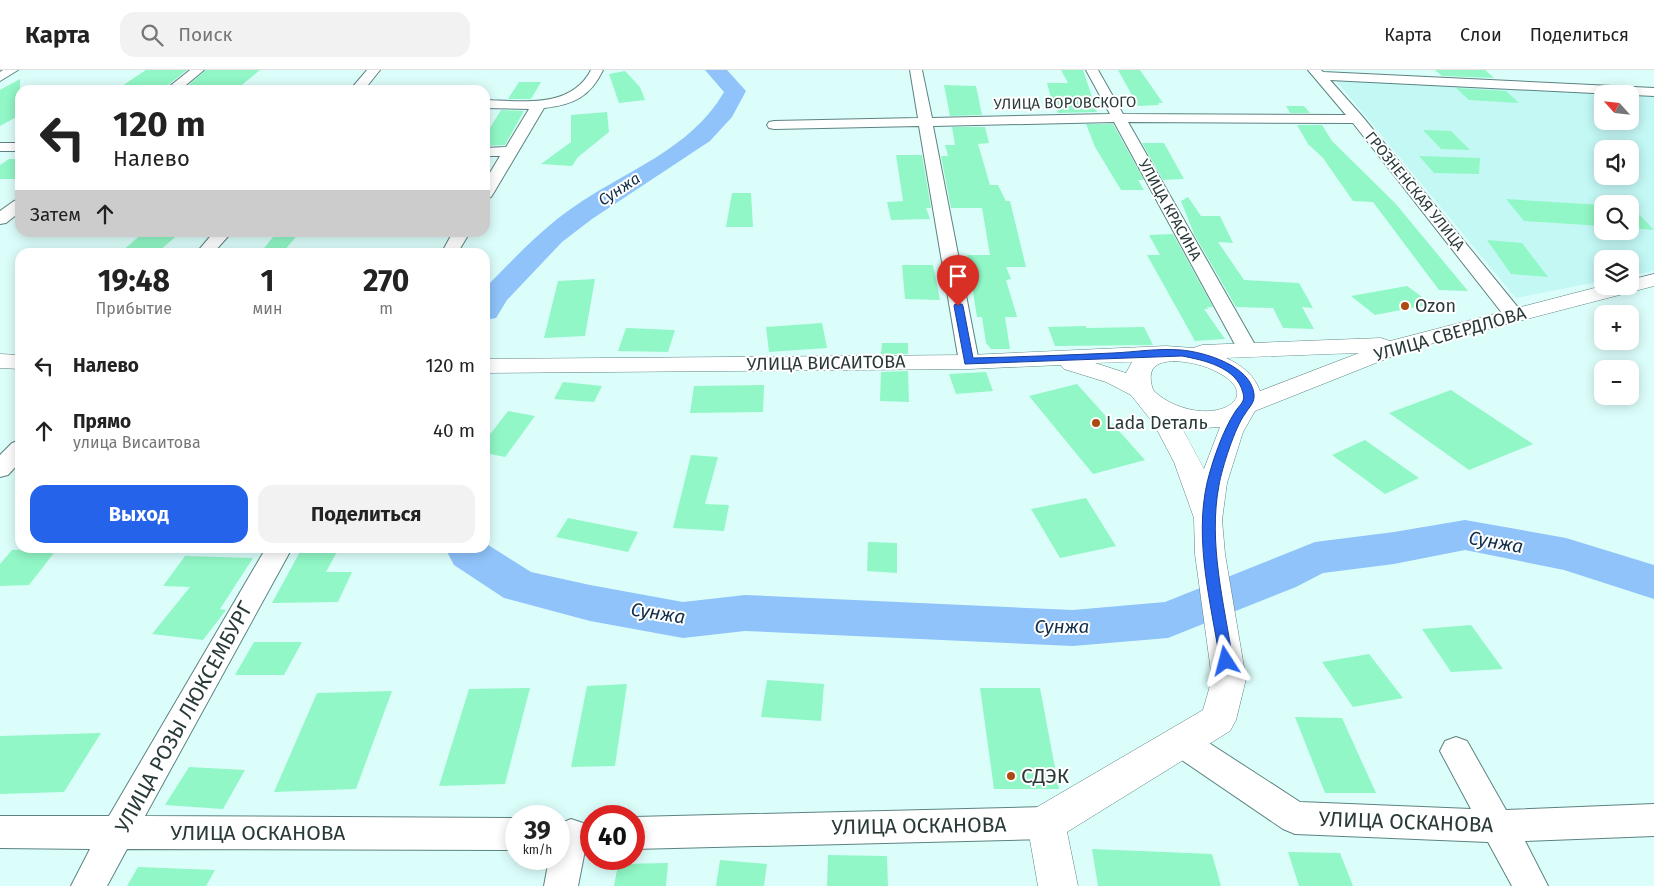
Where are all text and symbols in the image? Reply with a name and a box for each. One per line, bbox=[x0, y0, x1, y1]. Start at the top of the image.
search box bbox=[120, 12, 470, 57]
text: Карта bbox=[25, 21, 90, 49]
icon: search bbox=[138, 21, 166, 49]
text: Поиск bbox=[178, 23, 232, 46]
text: Карта bbox=[1384, 24, 1432, 46]
text: Слои bbox=[1460, 24, 1502, 46]
text: Поделиться bbox=[1530, 24, 1629, 46]
north arrow bbox=[1594, 85, 1639, 130]
map controls bbox=[1594, 85, 1639, 405]
street label: УЛИЦА ВОРОВСКОГО bbox=[994, 93, 1136, 113]
text: 120 m bbox=[113, 103, 206, 145]
icon: left bbox=[30, 105, 95, 170]
street label: ГРОЗНЕНСКАЯ УЛИЦА bbox=[1361, 128, 1469, 254]
button: sound bbox=[1594, 140, 1639, 185]
text: Налево bbox=[113, 145, 190, 172]
street label: УЛИЦА КРАСИНА bbox=[1135, 156, 1205, 264]
water label: Сунжа bbox=[594, 168, 644, 210]
button: search bbox=[1594, 195, 1639, 240]
icon: ahead bbox=[91, 200, 119, 228]
text: Затем bbox=[30, 203, 81, 226]
button: layers bbox=[1594, 250, 1639, 295]
pin bbox=[937, 255, 979, 306]
icon: arrive bbox=[944, 262, 972, 290]
text: 19:48 bbox=[98, 263, 170, 299]
text: 1 bbox=[261, 263, 274, 299]
text: 270 bbox=[363, 263, 409, 299]
place label: Ozon bbox=[1415, 295, 1456, 317]
text: Прибытие bbox=[96, 299, 172, 318]
text: мин bbox=[253, 299, 282, 318]
text: m bbox=[379, 299, 393, 318]
marker: Ozon bbox=[1399, 300, 1411, 312]
street label: УЛИЦА СВЕРДЛОВА bbox=[1371, 302, 1529, 366]
button: + bbox=[1594, 305, 1639, 350]
street label: УЛИЦА ВИСАИТОВА bbox=[746, 351, 906, 375]
icon: left bbox=[30, 352, 58, 380]
text: Налево bbox=[73, 354, 139, 377]
text: 120 m bbox=[425, 354, 475, 377]
button: − bbox=[1594, 360, 1639, 405]
text: Прямо bbox=[73, 410, 131, 433]
place label: Lada Dеталь bbox=[1106, 412, 1208, 434]
icon: ahead bbox=[30, 417, 58, 445]
marker: Lada Dеталь bbox=[1090, 417, 1102, 429]
text: 40 m bbox=[433, 419, 475, 442]
text: улица Висаитова bbox=[73, 433, 201, 452]
button: Выход bbox=[30, 485, 248, 543]
button: Поделиться bbox=[258, 485, 475, 543]
water label: Сунжа bbox=[1467, 526, 1525, 558]
street label: УЛИЦА РОЗЫ ЛЮКСЕМБУРГ bbox=[109, 596, 259, 837]
water label: Сунжа bbox=[629, 597, 687, 629]
water label: Сунжа bbox=[1035, 615, 1089, 638]
position arrow bbox=[1199, 634, 1251, 686]
place label: СДЭК bbox=[1021, 763, 1070, 789]
marker: СДЭК bbox=[1005, 770, 1017, 782]
speed limit sign: 40 bbox=[580, 805, 645, 870]
street label: УЛИЦА ОСКАНОВА bbox=[1318, 806, 1494, 838]
street label: УЛИЦА ОСКАНОВА bbox=[831, 811, 1007, 841]
text: 39 bbox=[524, 816, 551, 846]
street label: УЛИЦА ОСКАНОВА bbox=[171, 820, 345, 846]
text: km/h bbox=[523, 843, 552, 857]

